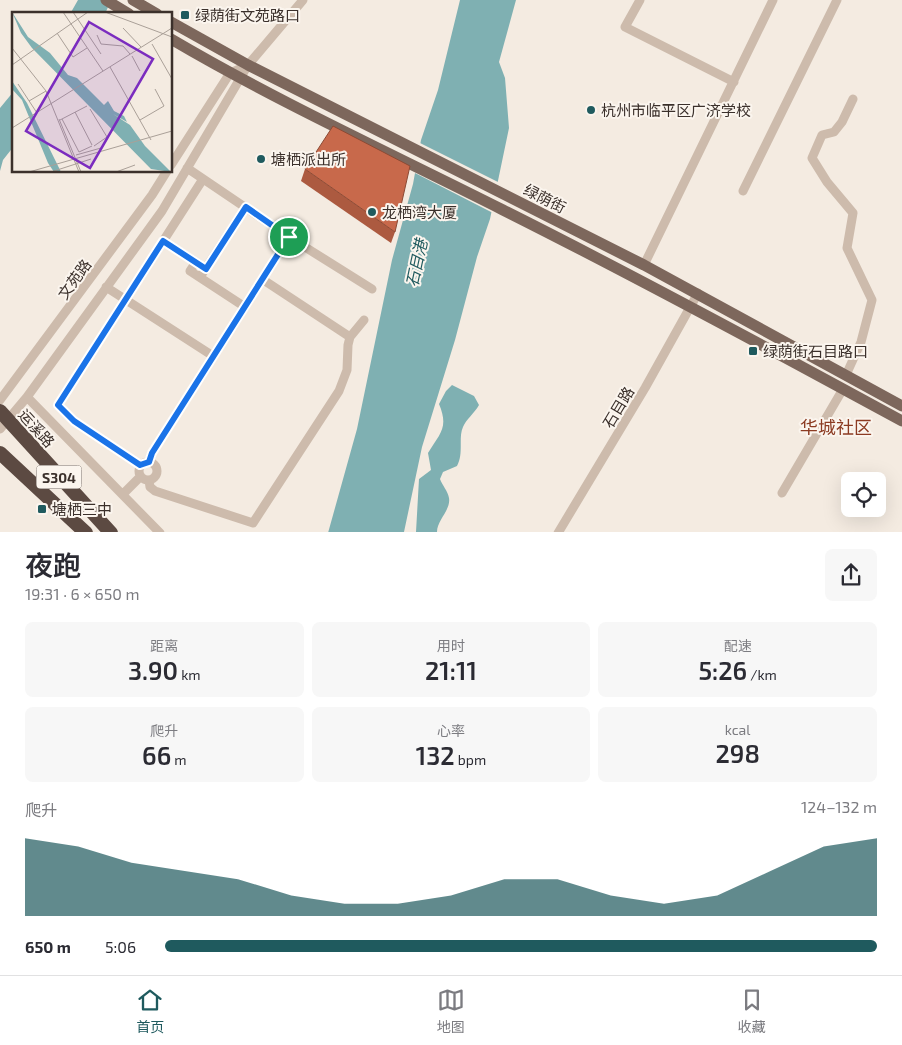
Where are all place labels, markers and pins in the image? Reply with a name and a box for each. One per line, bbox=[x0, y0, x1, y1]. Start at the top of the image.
place label: 绿荫街文苑路口 bbox=[195, 6, 300, 24]
marker: 绿荫街文苑路口 bbox=[179, 9, 191, 21]
place label: 杭州市临平区广济学校 bbox=[601, 101, 751, 119]
marker: 杭州市临平区广济学校 bbox=[585, 104, 597, 116]
place label: 塘栖派出所 bbox=[271, 150, 346, 168]
marker: 塘栖派出所 bbox=[255, 153, 267, 165]
place label: 龙栖湾大厦 bbox=[382, 203, 457, 221]
marker: 龙栖湾大厦 bbox=[366, 206, 378, 218]
pin bbox=[268, 216, 310, 258]
place label: 绿荫街石目路口 bbox=[763, 342, 868, 360]
marker: 绿荫街石目路口 bbox=[747, 345, 759, 357]
place label: 塘栖三中 bbox=[52, 500, 112, 518]
marker: 塘栖三中 bbox=[36, 503, 48, 515]

